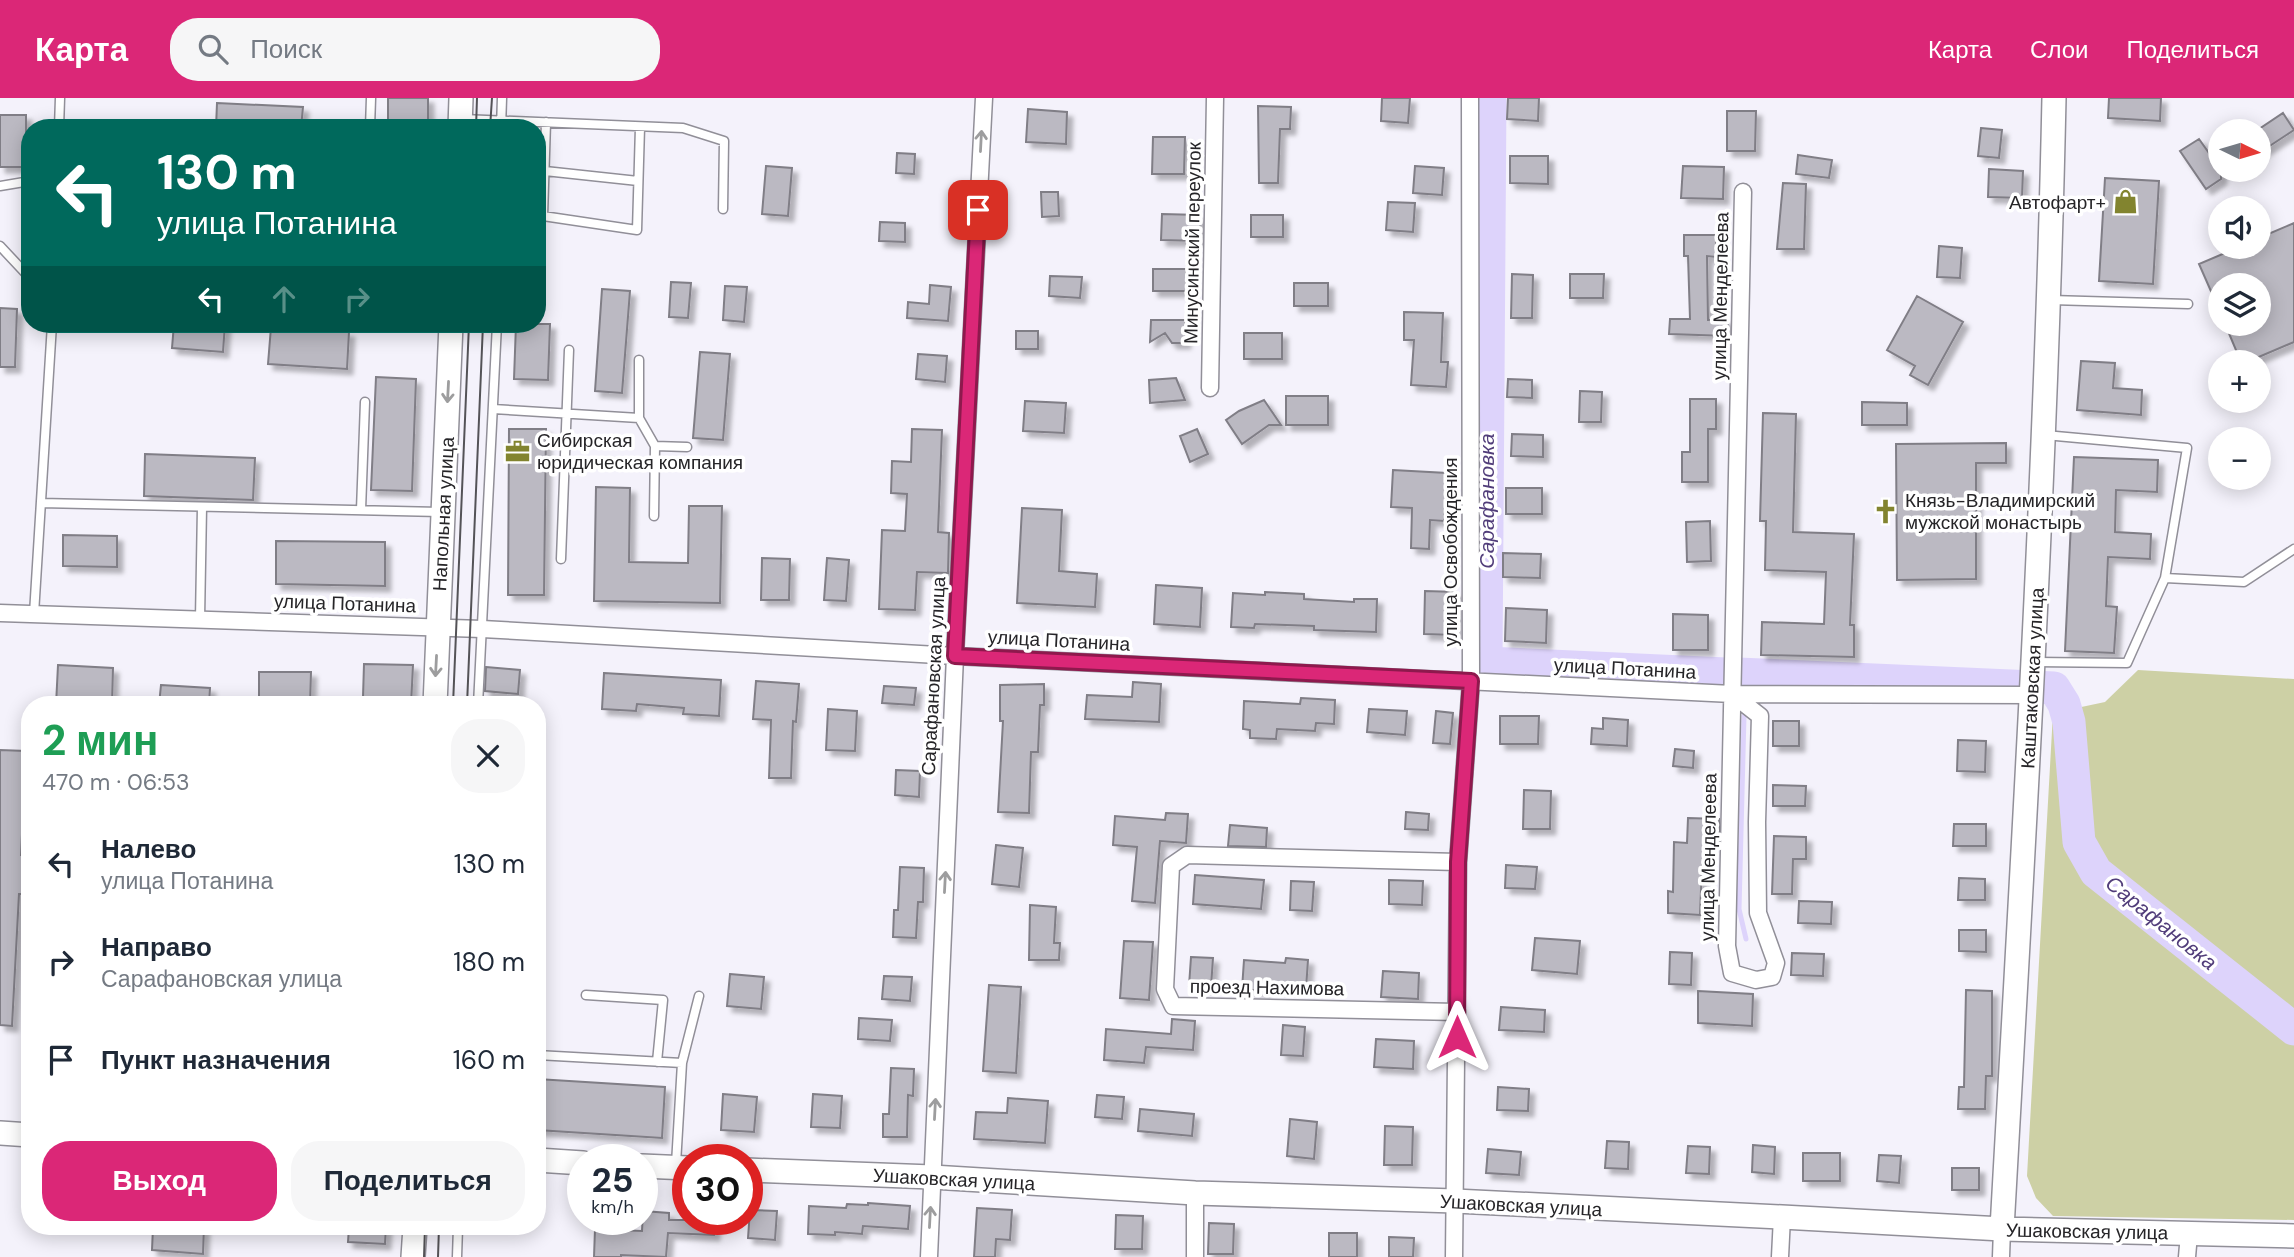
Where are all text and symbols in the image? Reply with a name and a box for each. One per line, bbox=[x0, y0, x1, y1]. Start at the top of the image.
search box bbox=[170, 18, 660, 81]
text: Карта bbox=[35, 28, 128, 71]
icon: search bbox=[194, 30, 232, 68]
text: Поиск bbox=[250, 32, 322, 66]
text: Карта bbox=[1928, 34, 1992, 65]
text: Слои bbox=[2030, 34, 2088, 65]
text: Поделиться bbox=[2126, 34, 2259, 65]
north arrow bbox=[2208, 119, 2272, 182]
map controls bbox=[2208, 119, 2271, 490]
one-way arrow bbox=[975, 129, 988, 152]
text: 130 m bbox=[157, 140, 297, 204]
street label: Минусинский переулок bbox=[1178, 141, 1207, 344]
icon: left bbox=[42, 147, 133, 238]
pin bbox=[948, 180, 1008, 240]
shop icon: Автофарт+ bbox=[2112, 188, 2140, 216]
place label: Автофарт+ bbox=[2009, 190, 2106, 215]
icon: arrive bbox=[959, 191, 997, 229]
button: sound bbox=[2208, 196, 2271, 259]
text: улица Потанина bbox=[157, 202, 397, 244]
street label: улица Менделеева bbox=[1707, 211, 1734, 380]
button: layers bbox=[2208, 273, 2271, 336]
icon: left bbox=[192, 280, 230, 318]
icon: ahead bbox=[265, 280, 303, 318]
icon: right bbox=[338, 280, 376, 318]
button: + bbox=[2208, 350, 2271, 413]
one-way arrow bbox=[442, 380, 455, 403]
button: − bbox=[2208, 427, 2271, 490]
place label: Сибирская юридическая компания bbox=[537, 428, 743, 475]
water label: Сарафановка bbox=[1473, 433, 1501, 569]
street label: Напольная улица bbox=[427, 436, 460, 592]
office icon: Сибирская юридическая компания bbox=[503, 437, 531, 465]
street label: улица Освобождения bbox=[1438, 457, 1463, 647]
place label: Князь-Владимирский мужской монастырь bbox=[1905, 488, 2095, 535]
church icon: Князь-Владимирский мужской монастырь bbox=[1871, 497, 1899, 525]
street label: Сарафановская улица bbox=[916, 576, 951, 776]
street label: Каштаковская улица bbox=[2015, 586, 2050, 769]
street label: улица Потанина bbox=[273, 589, 417, 618]
street label: улица Потанина bbox=[987, 624, 1131, 657]
street label: улица Потанина bbox=[1553, 652, 1697, 685]
one-way arrow bbox=[430, 654, 443, 677]
text: 2 мин bbox=[42, 713, 158, 768]
button: close bbox=[451, 719, 525, 793]
text: 470 m · 06:53 bbox=[42, 767, 190, 797]
street label: улица Менделеева bbox=[1695, 772, 1722, 941]
text: Налево bbox=[101, 832, 196, 866]
icon: left bbox=[42, 845, 80, 883]
text: 130 m bbox=[454, 847, 525, 881]
text: улица Потанина bbox=[101, 866, 273, 896]
water label: Сарафановка bbox=[2100, 869, 2222, 977]
one-way arrow bbox=[939, 870, 952, 893]
text: Направо bbox=[101, 930, 212, 964]
icon: right bbox=[42, 943, 80, 981]
text: 180 m bbox=[453, 945, 525, 979]
text: Сарафановская улица bbox=[101, 964, 342, 994]
street label: проезд Нахимова bbox=[1190, 974, 1345, 1001]
position arrow bbox=[1420, 1000, 1494, 1074]
icon: arrive bbox=[42, 1041, 80, 1079]
text: Пункт назначения bbox=[101, 1043, 331, 1077]
text: 160 m bbox=[453, 1043, 525, 1077]
one-way arrow bbox=[929, 1098, 942, 1121]
button: Выход bbox=[42, 1141, 277, 1221]
button: Поделиться bbox=[291, 1141, 525, 1221]
speed limit sign: 30 bbox=[672, 1144, 763, 1235]
text: 25 bbox=[592, 1157, 633, 1203]
street label: Ушаковская улица bbox=[872, 1163, 1036, 1196]
street label: Ушаковская улица bbox=[1439, 1189, 1603, 1222]
text: km/h bbox=[591, 1195, 634, 1219]
one-way arrow bbox=[924, 1206, 937, 1229]
street label: Ушаковская улица bbox=[2006, 1218, 2169, 1245]

